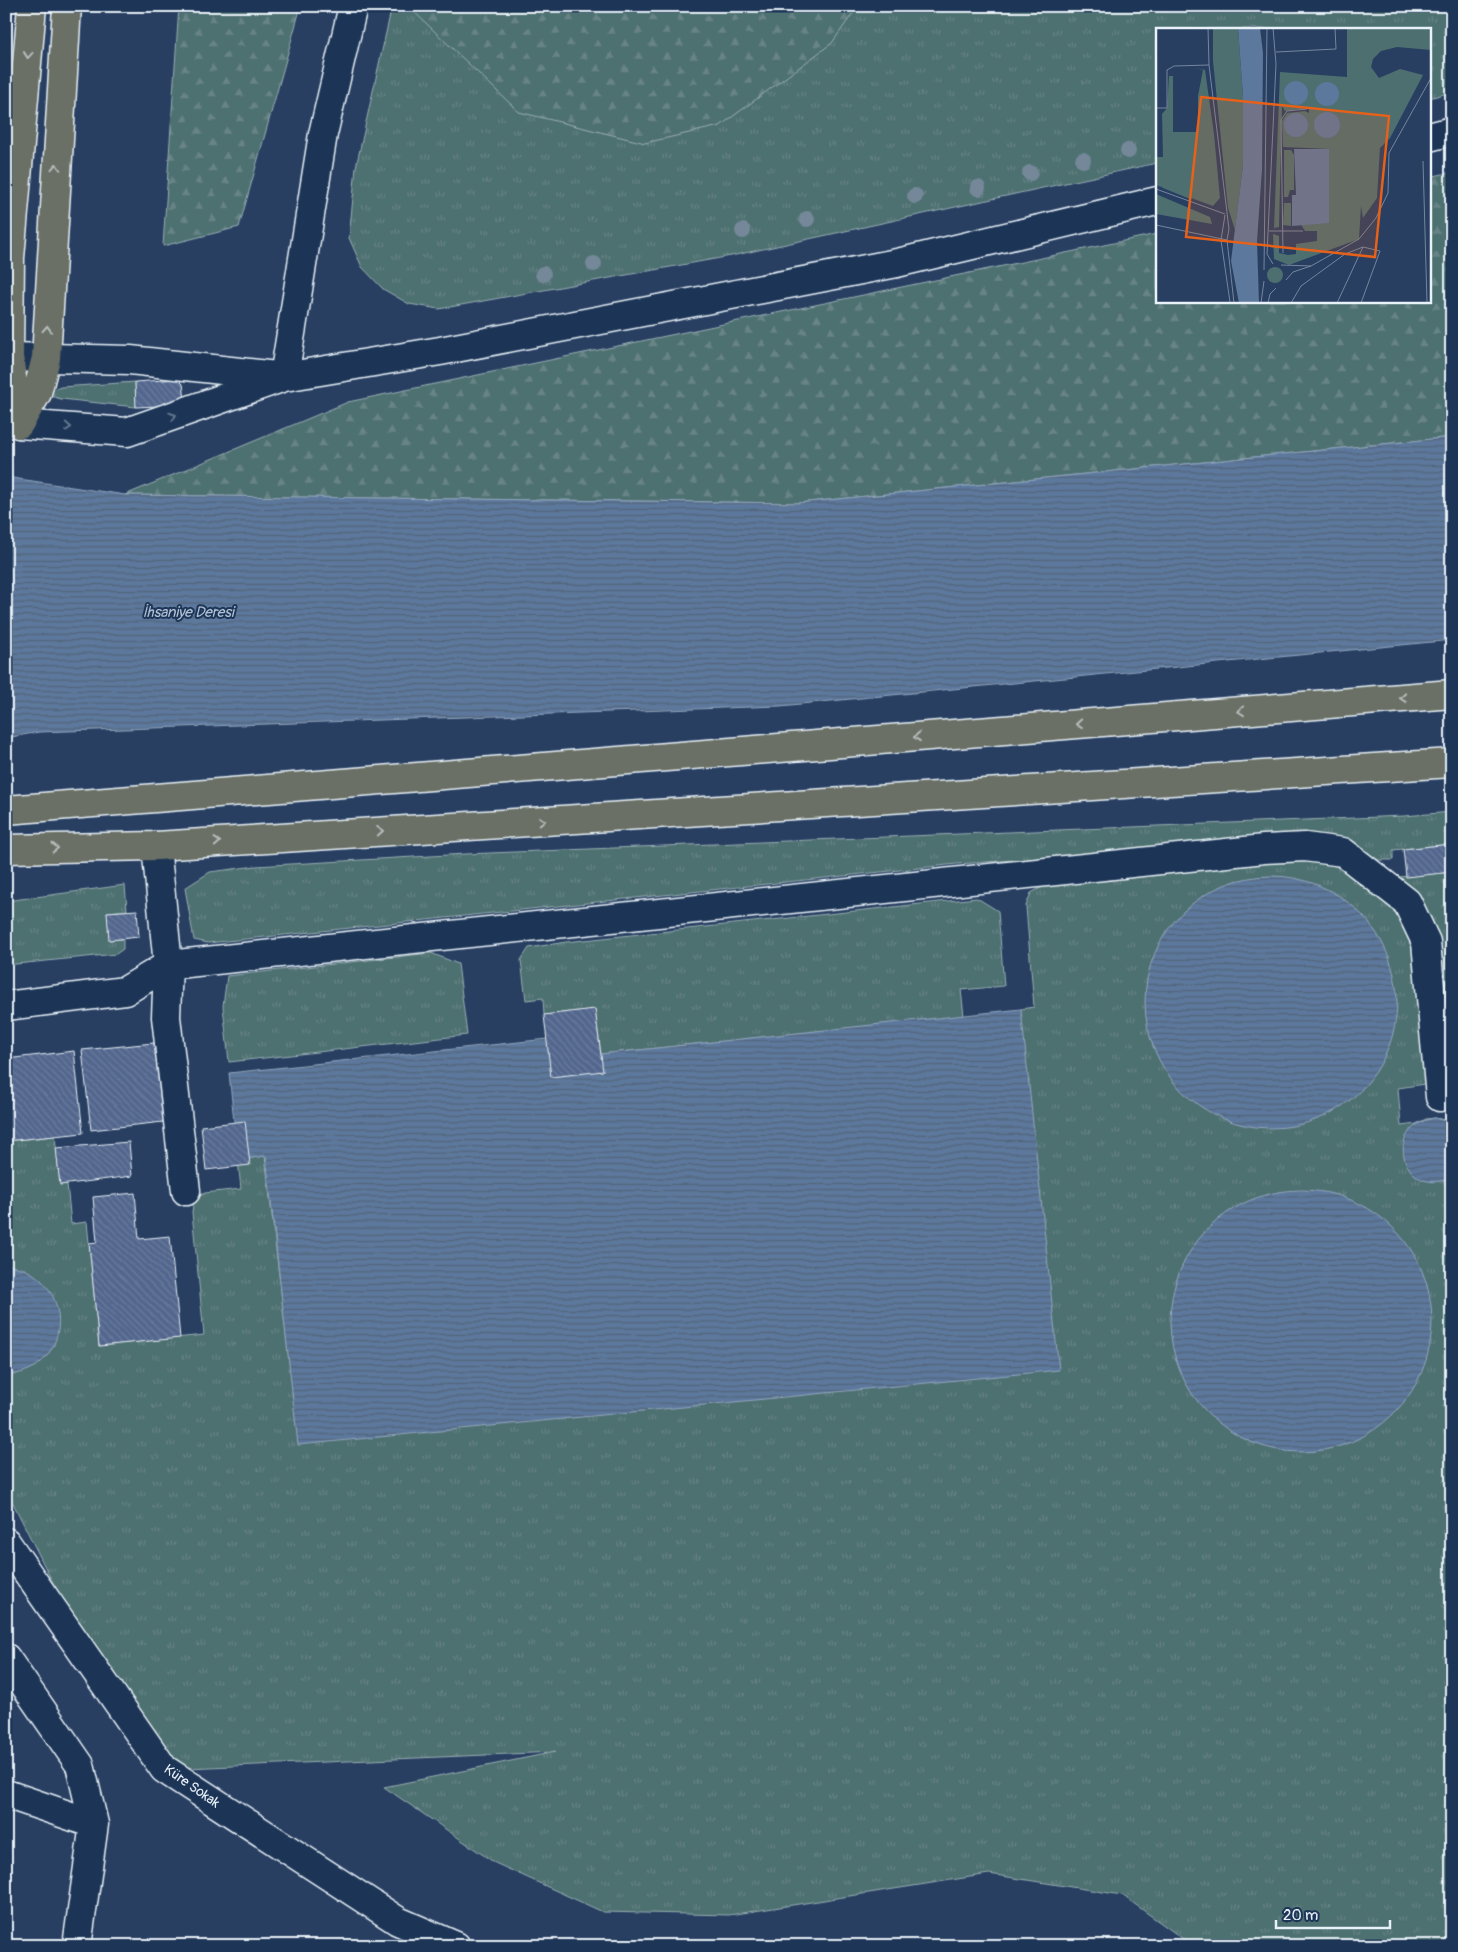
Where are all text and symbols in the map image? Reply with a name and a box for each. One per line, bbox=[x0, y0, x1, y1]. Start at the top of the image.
inset map bbox=[1156, 28, 1430, 302]
one-way arrow bbox=[23, 51, 34, 59]
one-way arrow bbox=[50, 162, 61, 170]
one-way arrow bbox=[42, 325, 53, 333]
one-way arrow bbox=[168, 411, 177, 421]
one-way arrow bbox=[64, 422, 72, 433]
water label: İhsaniye Deresi bbox=[142, 603, 236, 622]
one-way arrow bbox=[1399, 692, 1407, 703]
one-way arrow bbox=[1237, 705, 1245, 716]
one-way arrow bbox=[1075, 718, 1083, 729]
one-way arrow bbox=[913, 731, 921, 742]
one-way arrow bbox=[538, 816, 546, 827]
one-way arrow bbox=[376, 826, 384, 837]
one-way arrow bbox=[214, 836, 222, 847]
one-way arrow bbox=[52, 843, 59, 853]
street label: Küre Sokak bbox=[161, 1761, 223, 1811]
scale bar bbox=[1276, 1897, 1389, 1929]
text: 20 m bbox=[1283, 1906, 1318, 1925]

